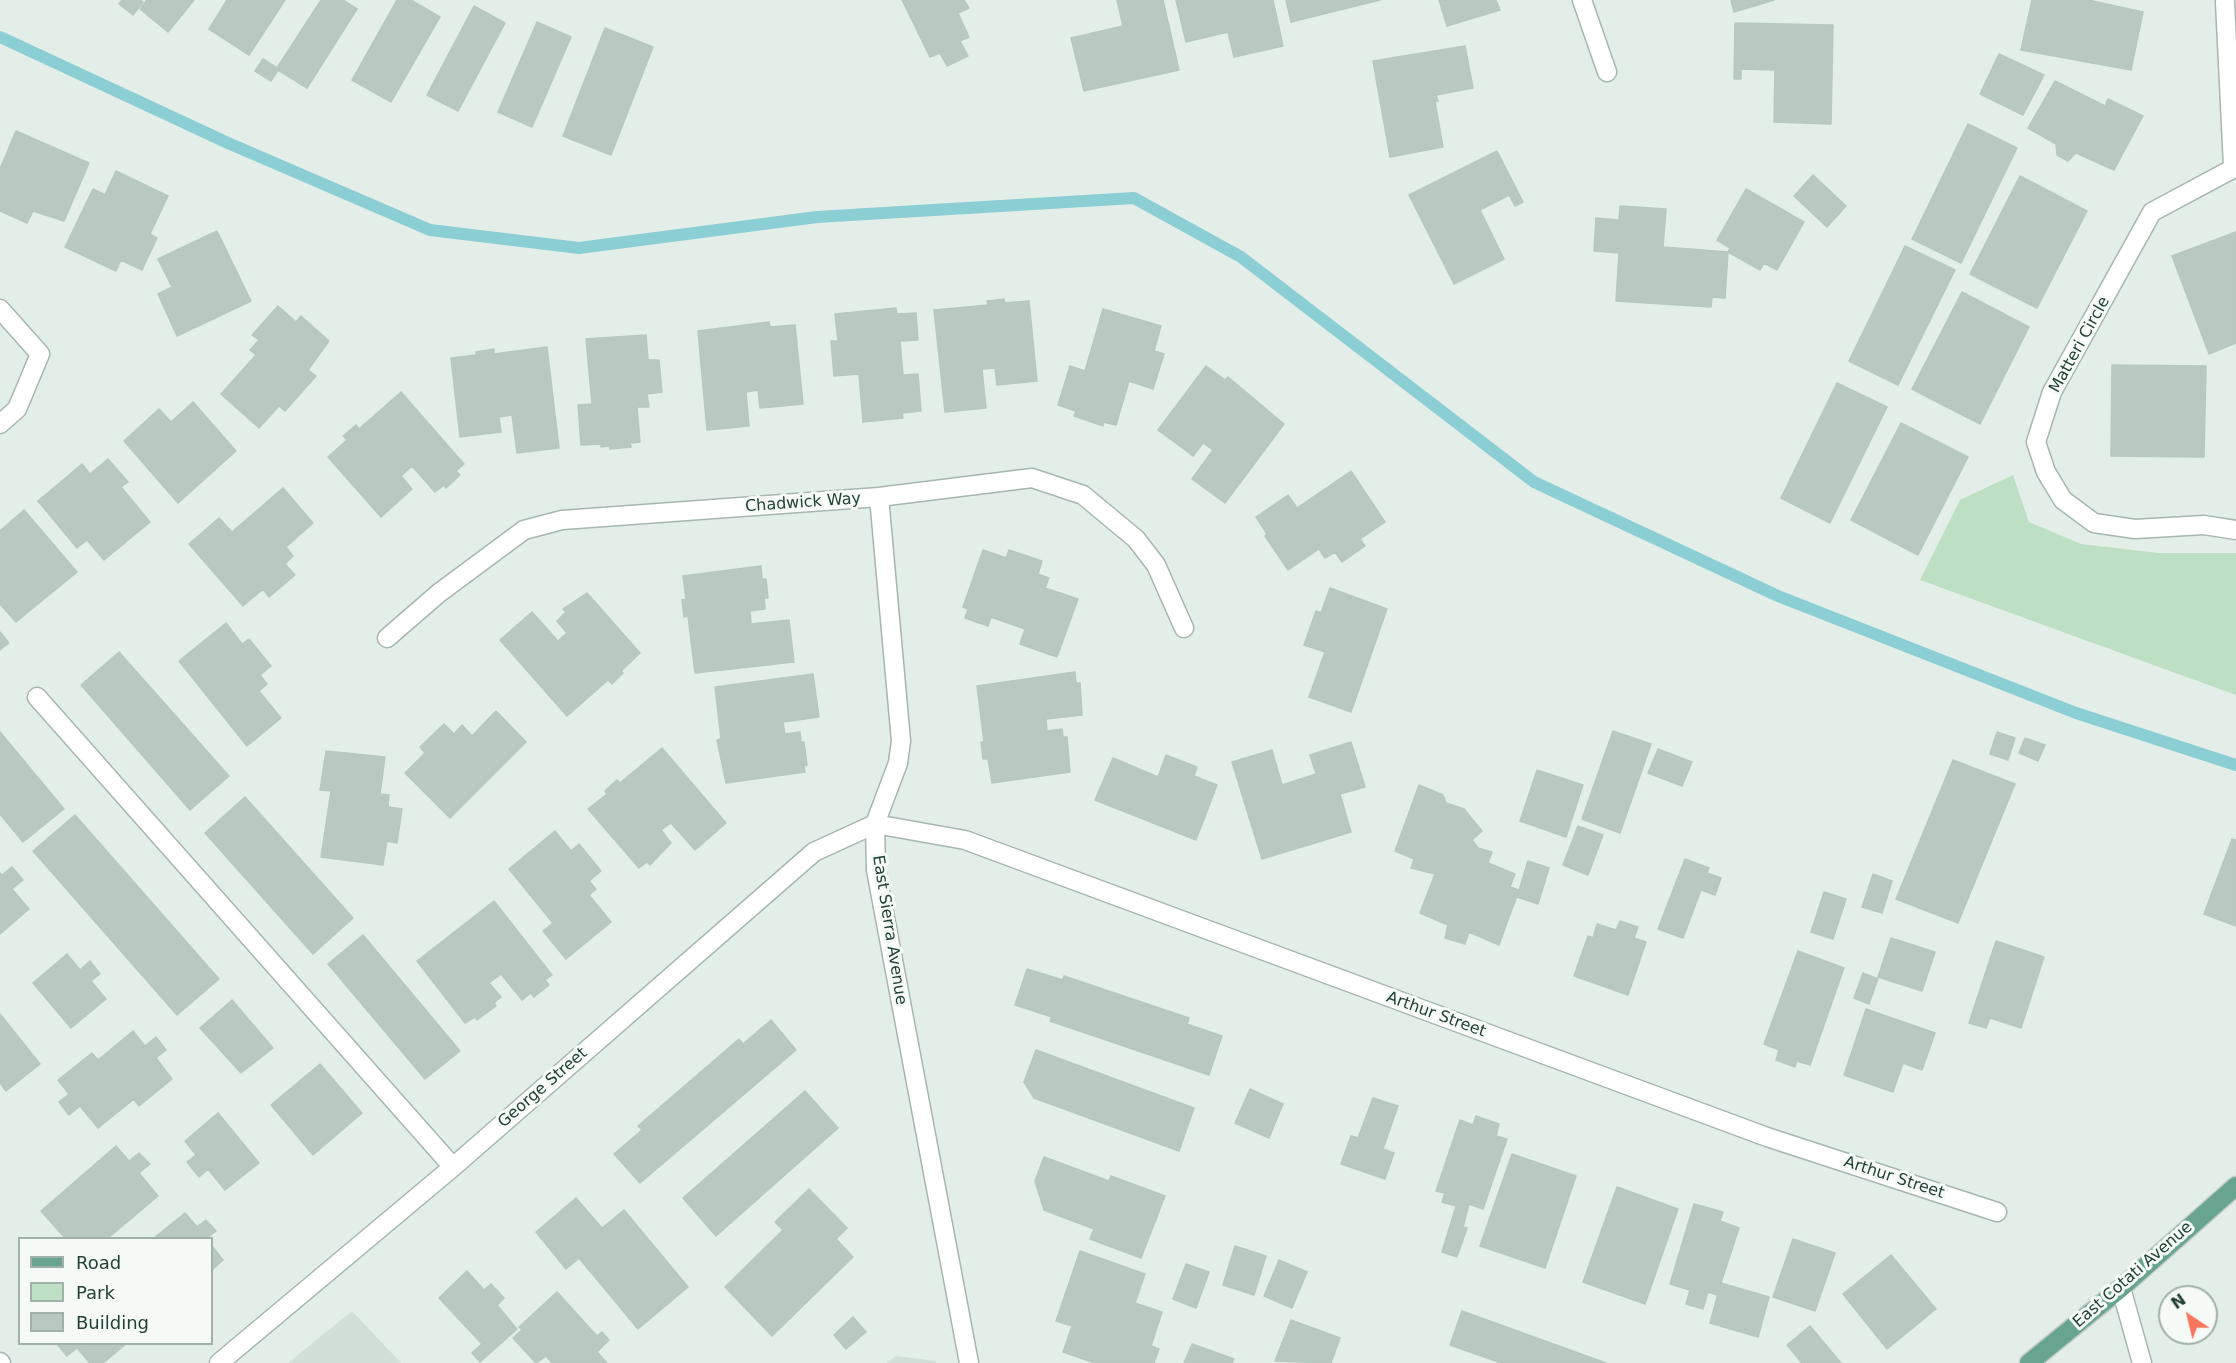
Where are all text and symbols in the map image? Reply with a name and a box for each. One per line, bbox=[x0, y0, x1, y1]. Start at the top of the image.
street label: Matteri Circle bbox=[2046, 294, 2114, 396]
street label: Chadwick Way bbox=[744, 489, 862, 517]
street label: East Sierra Avenue bbox=[868, 854, 910, 1006]
street label: Arthur Street bbox=[1384, 988, 1488, 1042]
street label: George Street bbox=[494, 1044, 592, 1132]
street label: Arthur Street bbox=[1841, 1153, 1947, 1203]
street label: East Cotati Avenue bbox=[2069, 1218, 2197, 1332]
legend bbox=[18, 1237, 213, 1345]
text: Road bbox=[76, 1252, 121, 1273]
text: Park bbox=[76, 1282, 115, 1303]
north arrow bbox=[2158, 1285, 2218, 1345]
text: N bbox=[2168, 1290, 2189, 1313]
text: Building bbox=[76, 1312, 149, 1333]

